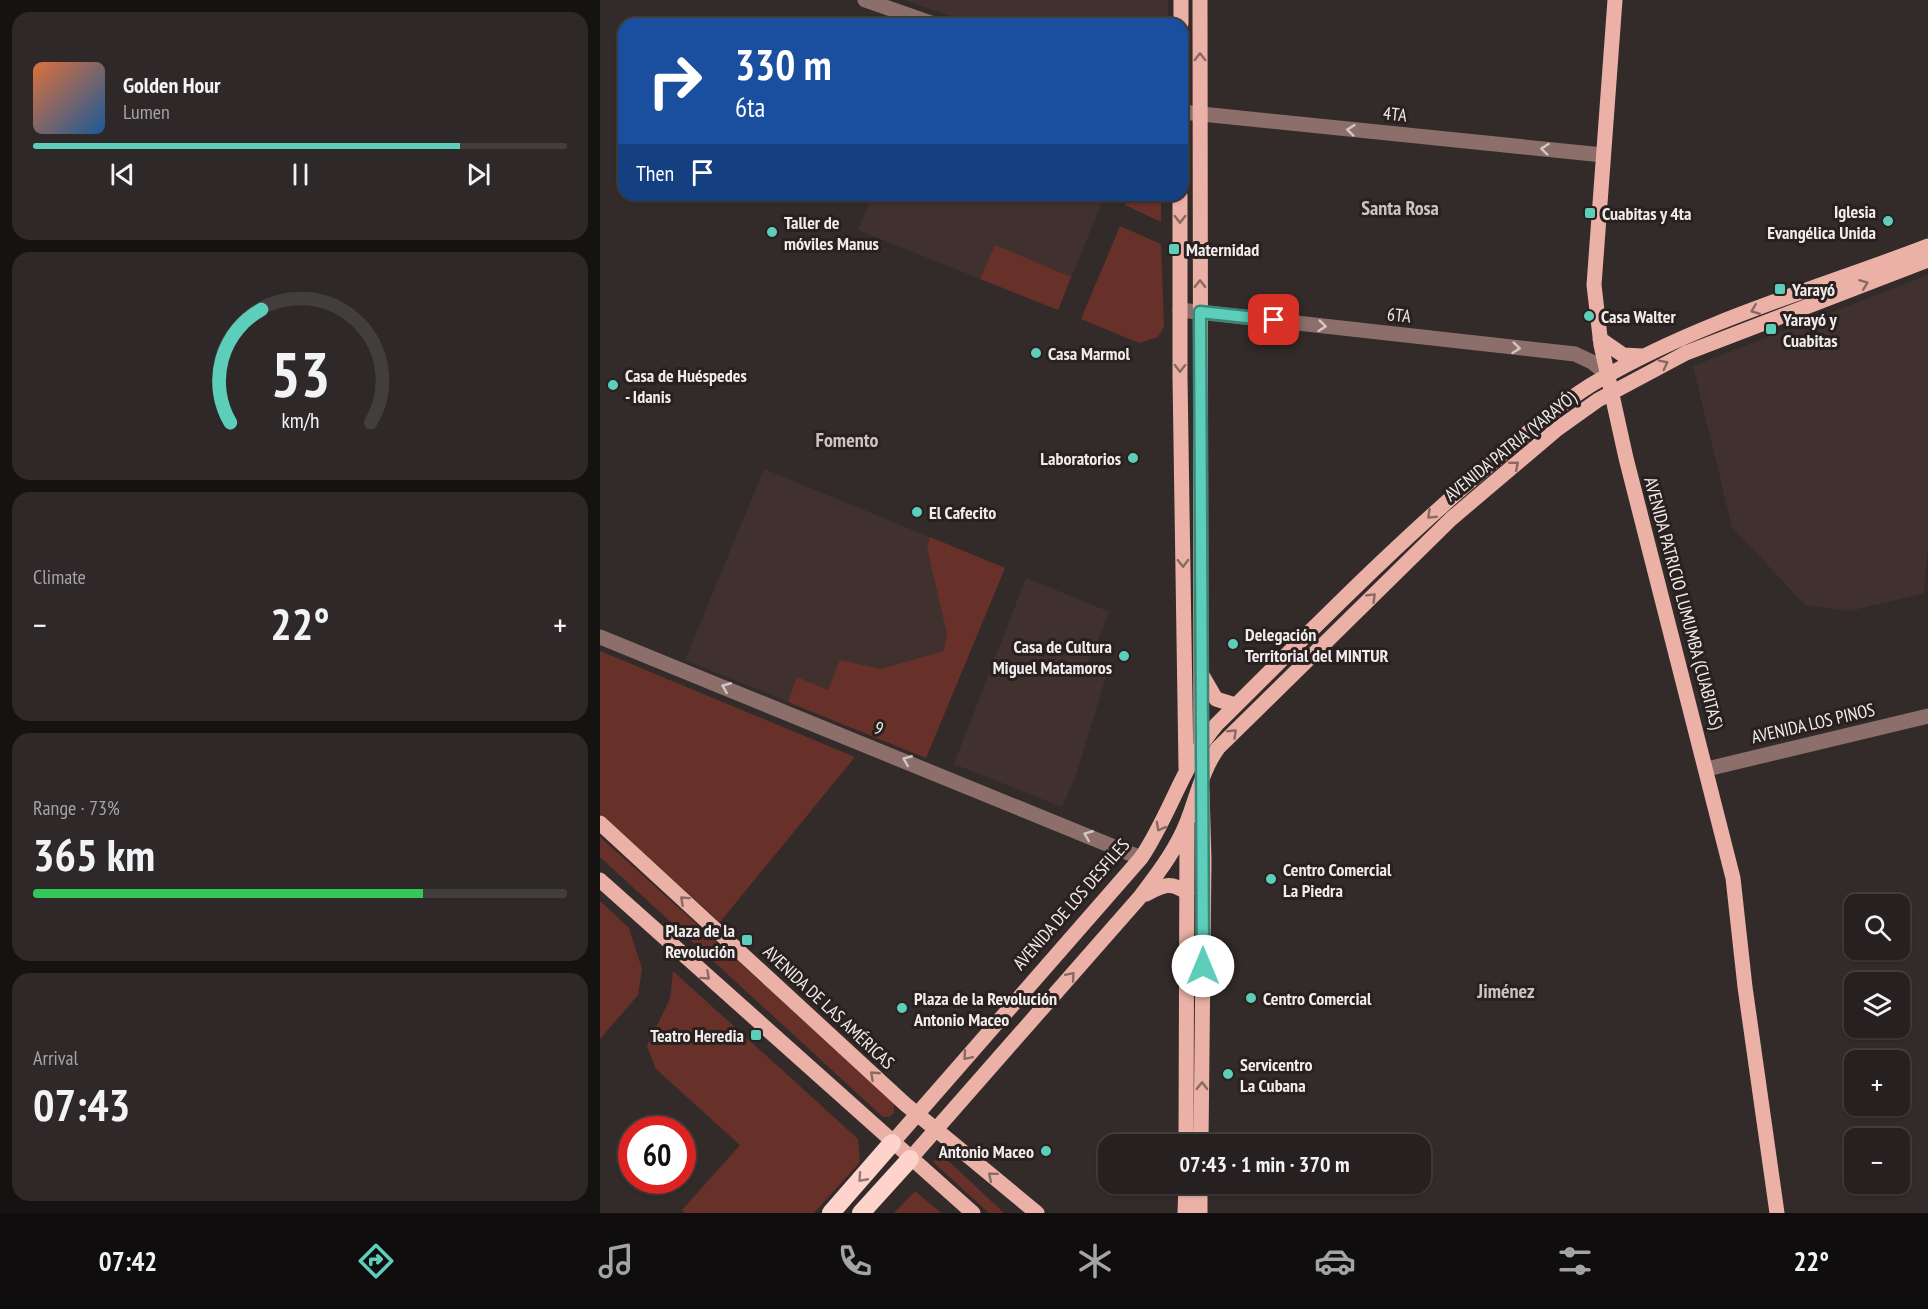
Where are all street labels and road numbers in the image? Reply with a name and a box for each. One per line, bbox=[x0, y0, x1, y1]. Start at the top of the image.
street label: 4TA bbox=[1382, 101, 1408, 127]
street label: 6TA bbox=[1386, 302, 1412, 328]
street label: AVENIDA PATRIA (YARAYÓ) bbox=[1439, 385, 1581, 506]
street label: AVENIDA PATRICIO LUMUMBA (CUABITAS) bbox=[1639, 474, 1729, 732]
street label: AVENIDA LOS PINOS bbox=[1749, 698, 1877, 748]
street label: 9 bbox=[871, 716, 887, 740]
street label: AVENIDA DE LOS DESFILES bbox=[1008, 833, 1135, 974]
street label: AVENIDA DE LAS AMÉRICAS bbox=[759, 940, 900, 1074]

